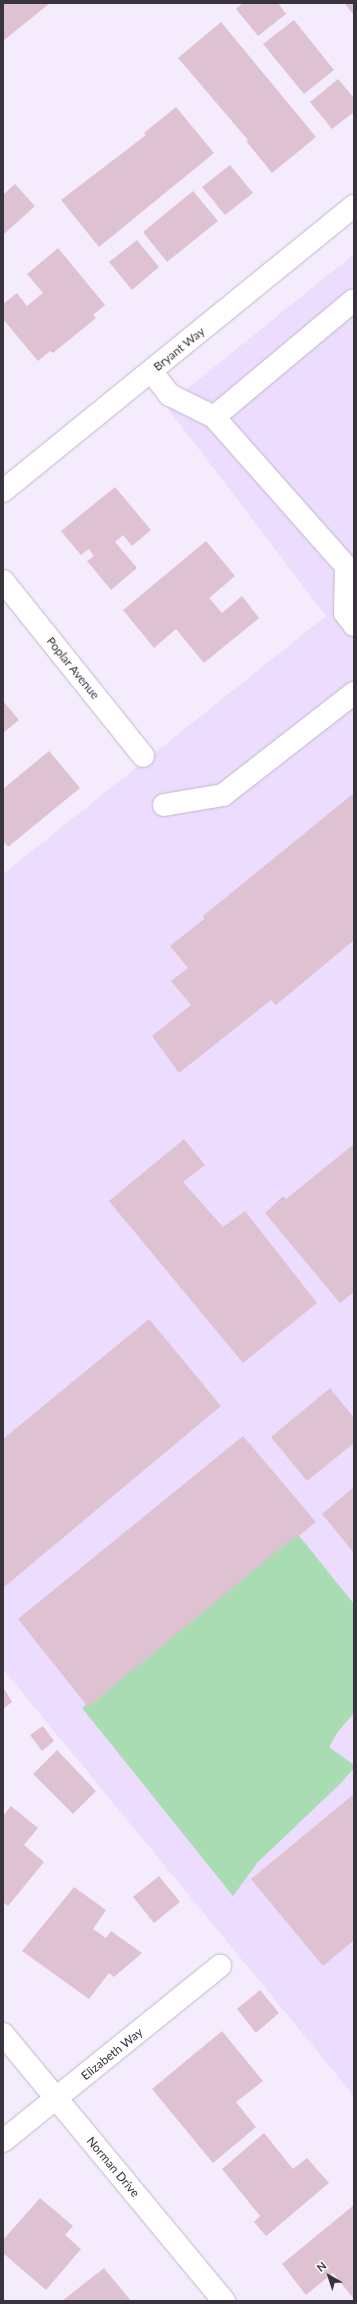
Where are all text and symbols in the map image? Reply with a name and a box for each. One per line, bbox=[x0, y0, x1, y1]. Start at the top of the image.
street label: Bryant Way bbox=[150, 324, 208, 374]
street label: Poplar Avenue bbox=[43, 634, 103, 702]
street label: Elizabeth Way bbox=[78, 2025, 146, 2083]
street label: Norman Drive bbox=[84, 2134, 142, 2200]
north arrow bbox=[309, 2256, 349, 2296]
text: N bbox=[314, 2259, 329, 2274]

